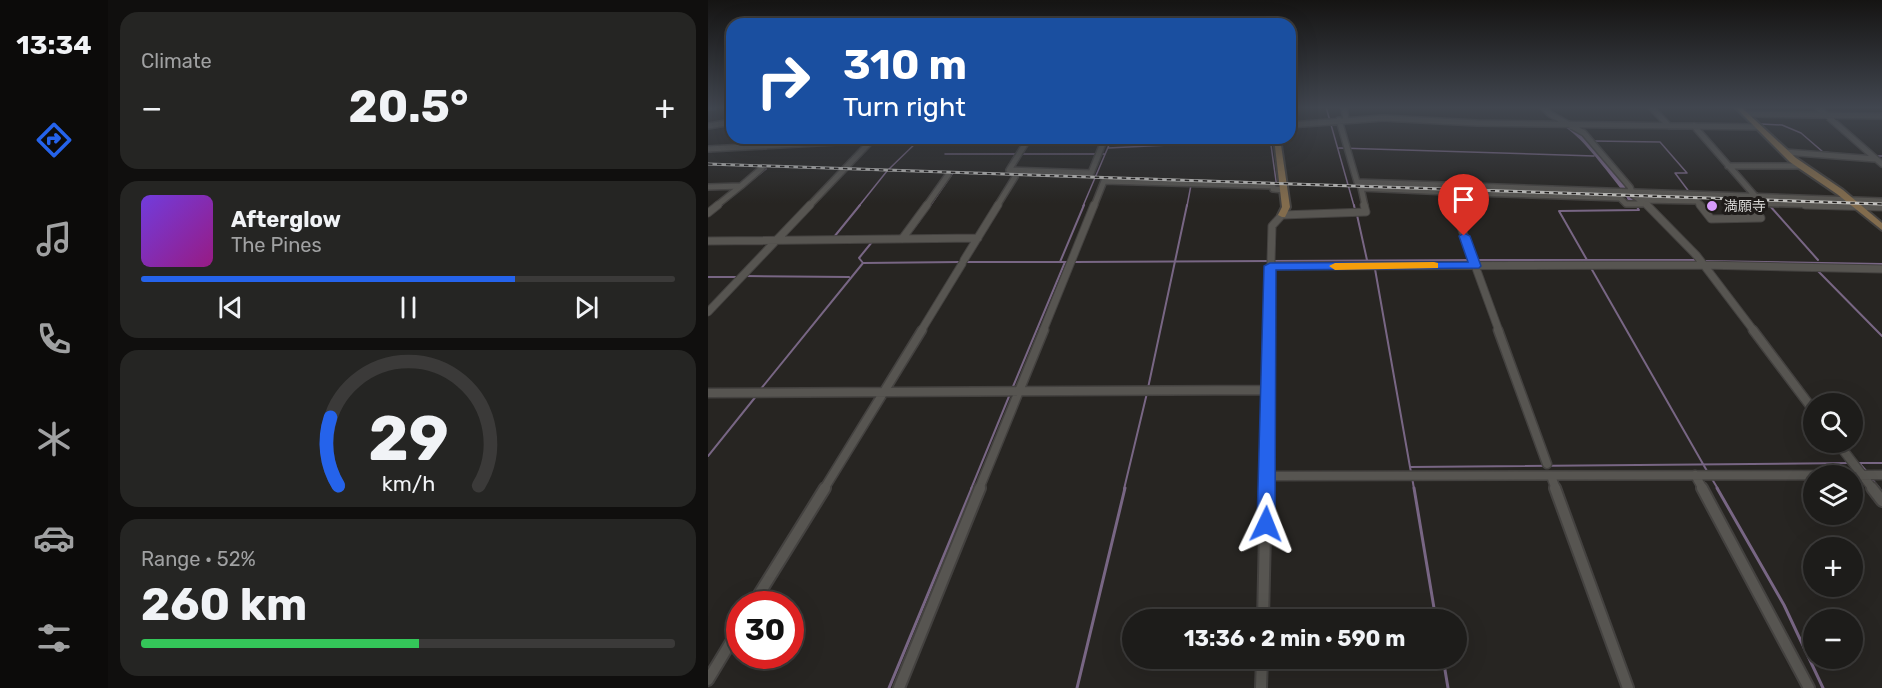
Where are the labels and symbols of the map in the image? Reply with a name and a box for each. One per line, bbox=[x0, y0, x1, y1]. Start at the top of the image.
pin bbox=[1438, 174, 1489, 236]
place label: 満願寺 bbox=[1724, 198, 1766, 215]
marker: 満願寺 bbox=[1705, 199, 1719, 213]
position arrow bbox=[1234, 492, 1298, 556]
speed limit sign: 30 bbox=[726, 591, 804, 669]

